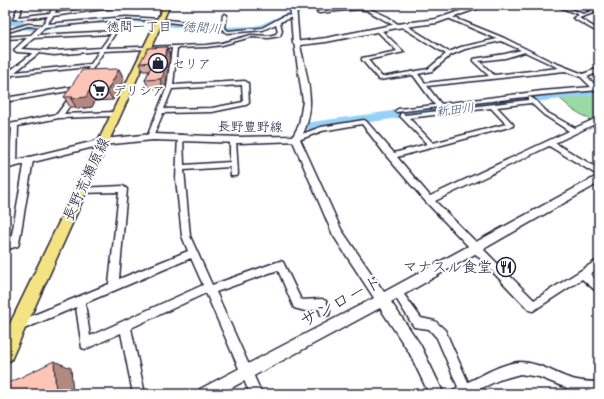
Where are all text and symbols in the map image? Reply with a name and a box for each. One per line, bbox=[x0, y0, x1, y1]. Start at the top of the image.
district label: 徳間一丁目 bbox=[106, 17, 172, 35]
water label: 徳間川 bbox=[182, 17, 222, 37]
shop icon: セリア bbox=[147, 52, 169, 74]
place label: セリア bbox=[172, 54, 211, 72]
supermarket icon: デリシア bbox=[88, 79, 110, 101]
place label: デリシア bbox=[113, 81, 165, 99]
water label: 新田川 bbox=[435, 98, 475, 120]
street label: 長野豊野線 bbox=[217, 116, 284, 136]
street label: 長野荒瀬原線 bbox=[57, 134, 114, 224]
place label: マナスル食堂 bbox=[403, 256, 492, 277]
restaurant icon: マナスル食堂 bbox=[495, 256, 517, 278]
street label: サンロード bbox=[295, 268, 386, 333]

